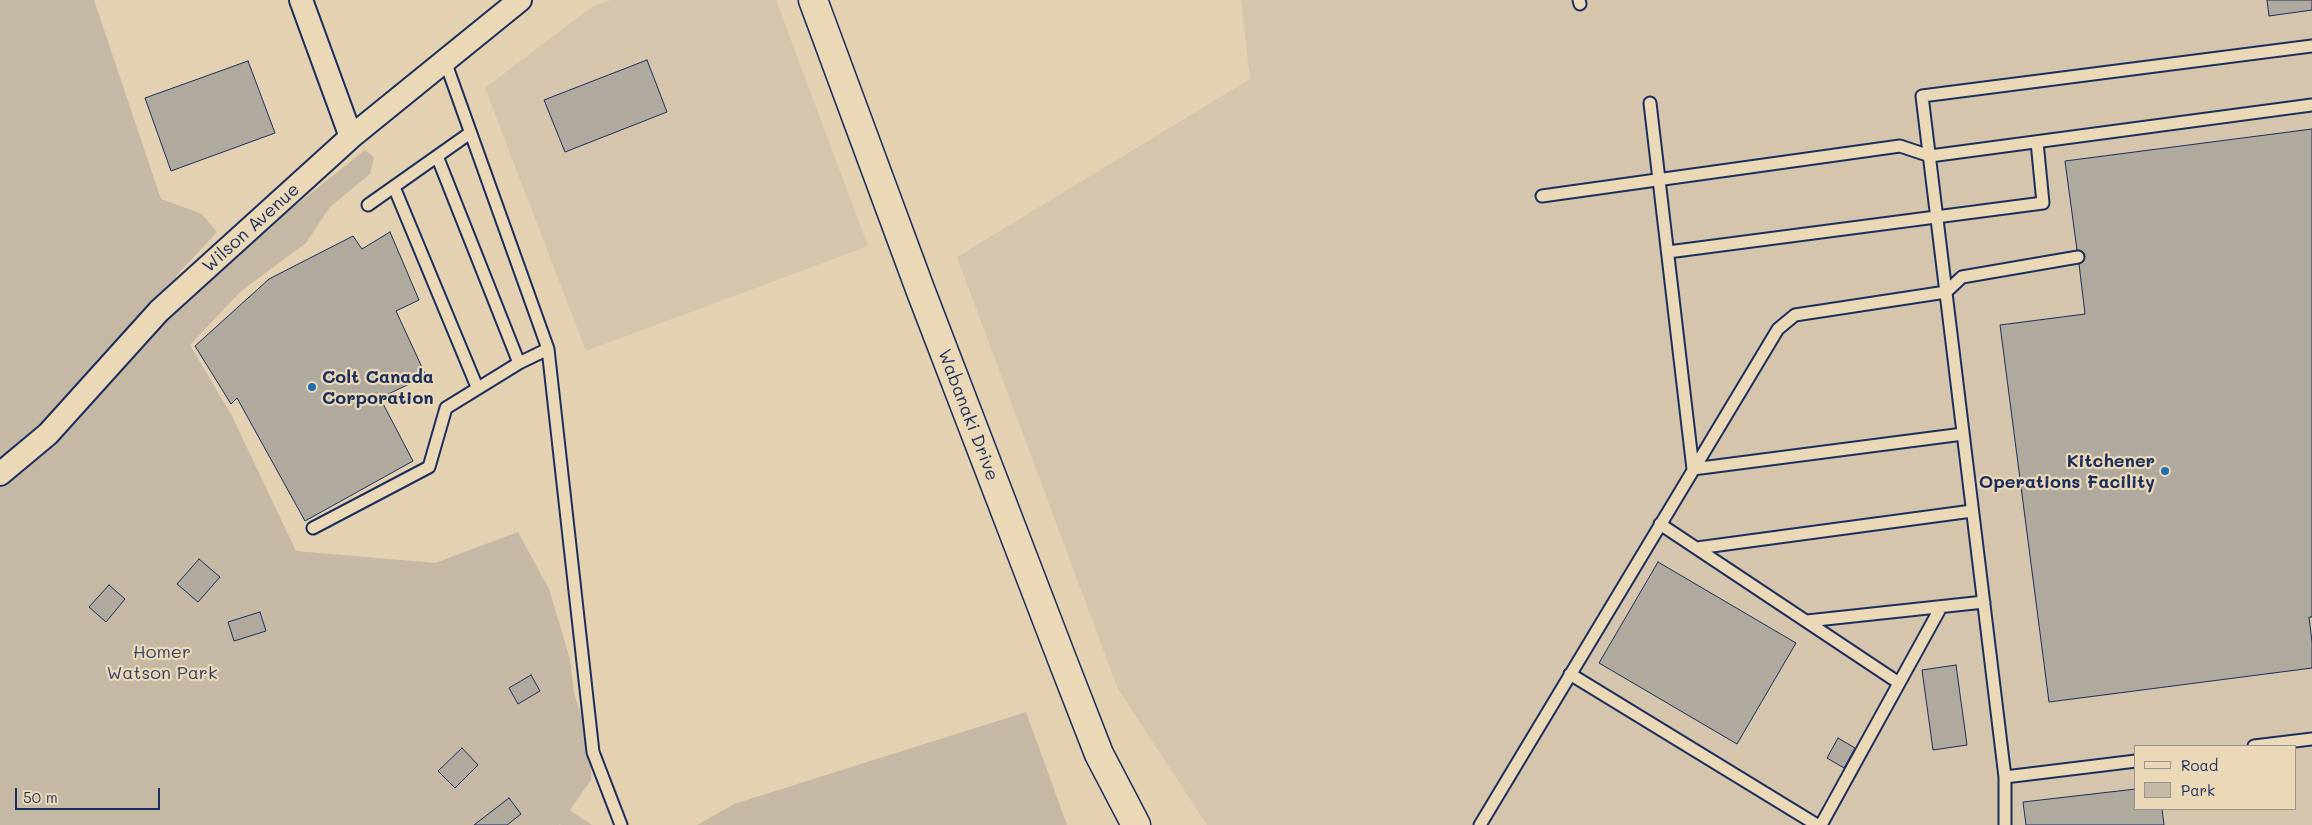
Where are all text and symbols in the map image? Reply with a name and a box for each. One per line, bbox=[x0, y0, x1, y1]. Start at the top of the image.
street label: Wilson Avenue bbox=[198, 179, 304, 277]
street label: Wabanaki Drive bbox=[933, 346, 1003, 484]
place label: Colt Canada Corporation bbox=[322, 366, 434, 408]
marker: Colt Canada Corporation bbox=[306, 381, 318, 393]
place label: Kitchener Operations Facility bbox=[1979, 450, 2155, 492]
marker: Kitchener Operations Facility bbox=[2159, 465, 2171, 477]
park label: Homer Watson Park bbox=[107, 641, 217, 684]
legend bbox=[2134, 745, 2297, 810]
text: Road bbox=[2181, 755, 2218, 775]
scale bar bbox=[18, 778, 162, 810]
text: Park bbox=[2181, 780, 2215, 800]
text: 50 m bbox=[23, 787, 58, 807]

